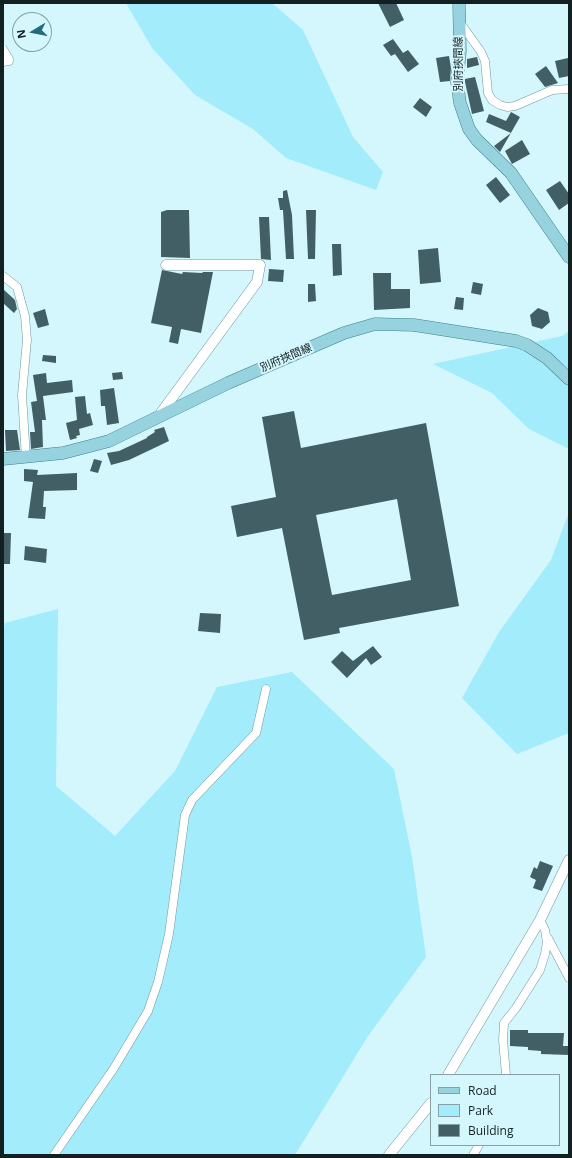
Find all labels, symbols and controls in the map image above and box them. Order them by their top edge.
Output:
north arrow [12,12,52,52]
text: N [13,28,29,40]
street label: 別府挾間線 [452,37,466,91]
street label: 別府挾間線 [258,341,314,375]
legend [430,1074,560,1146]
text: Road [468,1082,497,1099]
text: Park [468,1102,493,1119]
text: Building [468,1122,513,1139]

